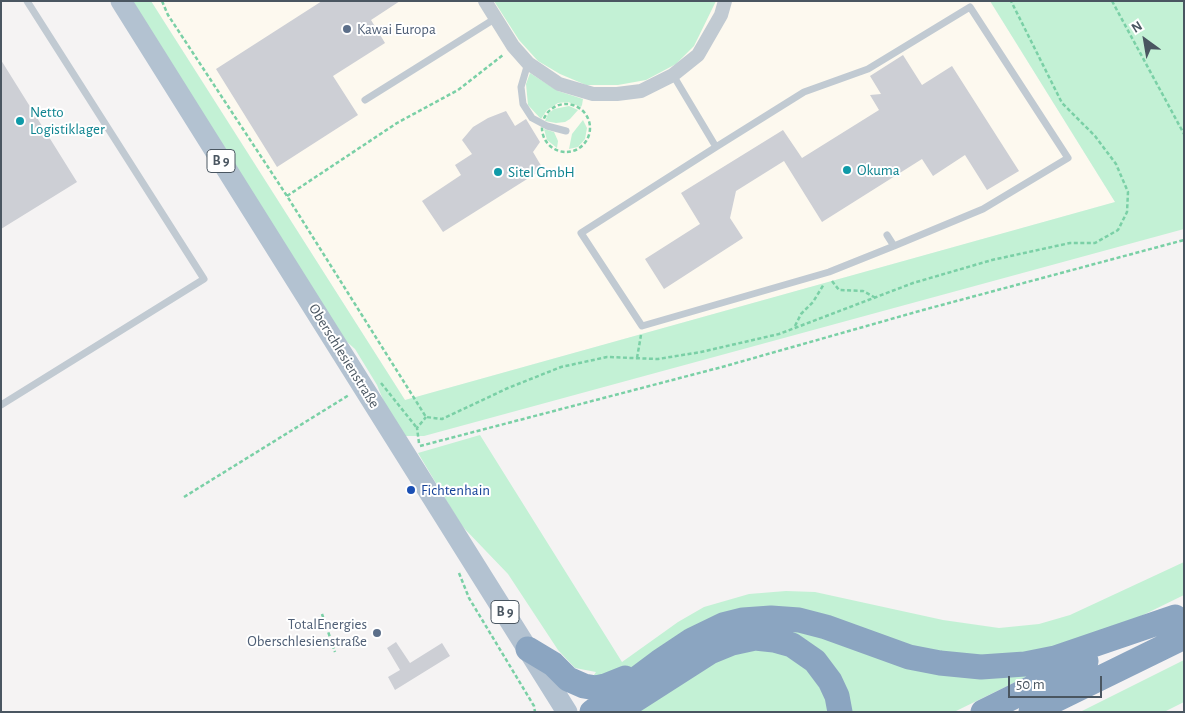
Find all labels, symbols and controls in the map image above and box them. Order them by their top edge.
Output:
north arrow [1120,15,1170,65]
text: N [1129,19,1145,36]
place label: Kawai Europa [357,20,436,38]
marker: Kawai Europa [341,23,353,35]
place label: Netto Logistiklager [30,103,105,138]
marker: Netto Logistiklager [14,115,26,127]
road number: B 9 [207,150,235,172]
place label: Okuma [857,161,900,179]
place label: Sitel GmbH [508,163,575,181]
marker: Okuma [841,164,853,176]
marker: Sitel GmbH [492,166,504,178]
street label: Oberschlesienstraße [305,300,383,412]
place label: Fichtenhain [421,481,490,499]
marker: Fichtenhain [405,484,417,496]
road number: B 9 [491,600,519,624]
place label: TotalEnergies Oberschlesienstraße [247,615,367,650]
marker: TotalEnergies Oberschlesienstraße [371,627,383,639]
scale bar [1010,666,1104,698]
text: 50 m [1016,677,1045,692]

